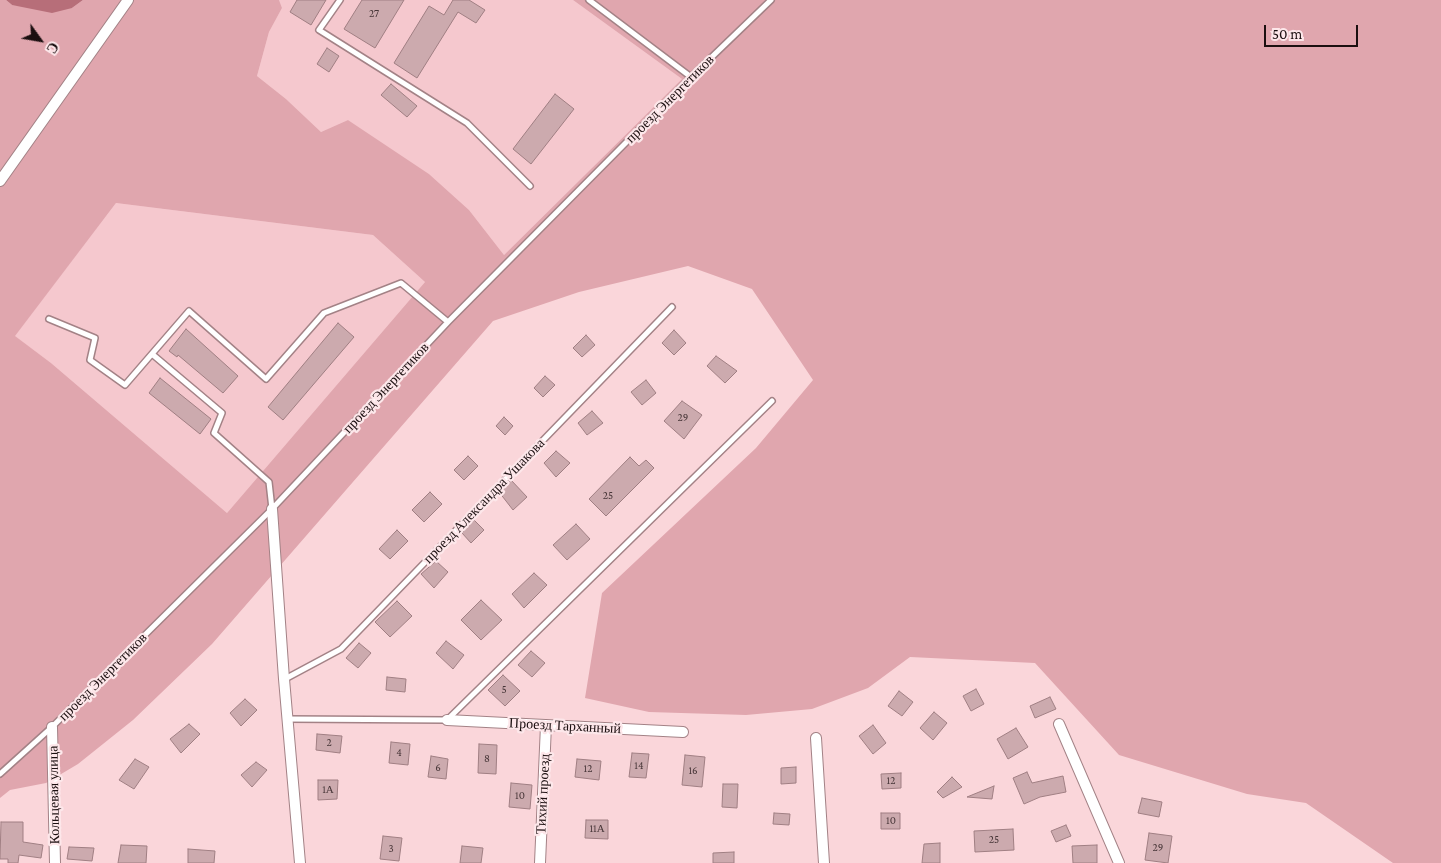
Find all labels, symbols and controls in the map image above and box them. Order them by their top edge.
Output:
house number: 27 [369,7,379,21]
north arrow [15,15,65,65]
scale bar [1266,15,1360,47]
text: 50 m [1272,26,1302,42]
text: С [43,39,62,56]
street label: проезд Энергетиков [622,51,718,147]
street label: проезд Энергетиков [340,339,432,437]
house number: 29 [678,411,688,425]
street label: проезд Александра Ушакова [420,435,548,567]
house number: 25 [603,489,613,503]
street label: проезд Энергетиков [55,629,151,725]
house number: 5 [501,683,507,697]
street label: Проезд Тарханный [509,715,621,737]
house number: 2 [326,736,332,750]
street label: Кольцевая улица [45,745,63,845]
house number: 4 [396,746,402,760]
house number: 8 [484,752,490,766]
street label: Тихий проезд [532,753,554,835]
house number: 14 [634,759,644,773]
house number: 6 [435,761,441,775]
house number: 12 [584,762,592,776]
house number: 16 [688,764,698,778]
house number: 12 [887,774,895,788]
house number: 1А [322,783,334,797]
house number: 10 [515,789,525,803]
house number: 10 [886,814,896,828]
house number: 11А [589,822,605,836]
house number: 25 [989,833,999,847]
house number: 29 [1153,841,1163,855]
house number: 3 [388,842,394,856]

